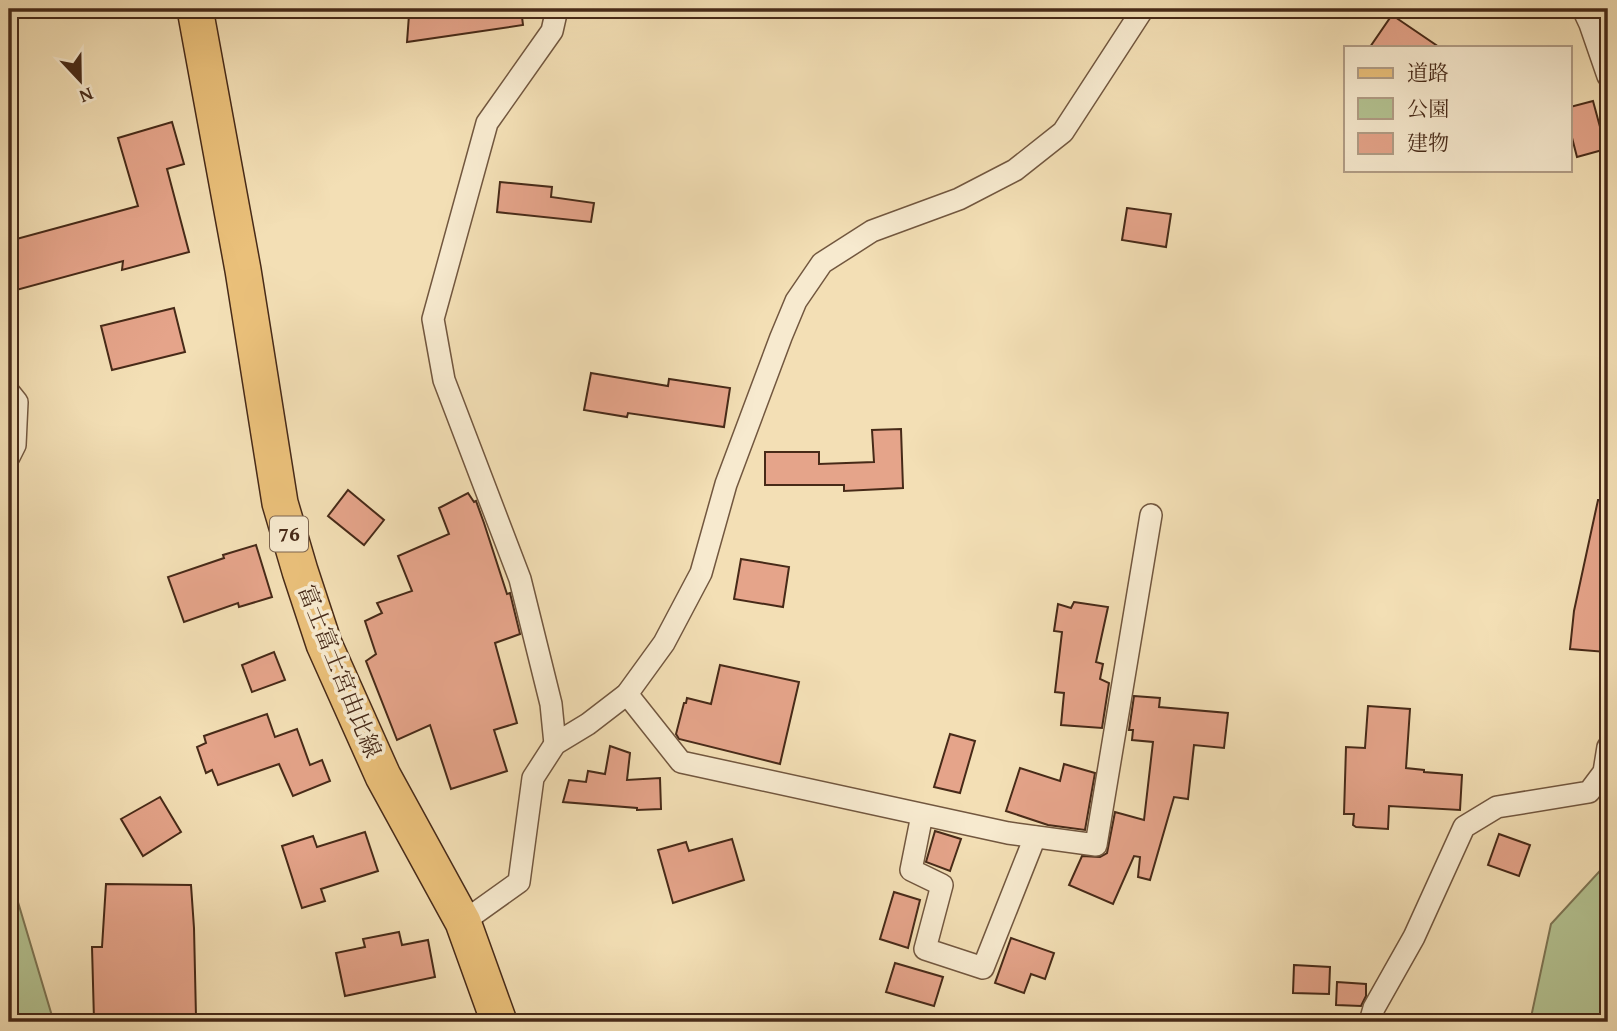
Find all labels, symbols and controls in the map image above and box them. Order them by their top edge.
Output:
north arrow [46,46,116,116]
legend [1344,46,1572,172]
text: 道路 [1407,57,1449,88]
text: N [75,80,98,111]
text: 公園 [1407,93,1449,124]
text: 建物 [1407,127,1449,158]
road number: 76 [270,516,308,552]
street label: 富士富士宮由比線 [291,579,390,762]

